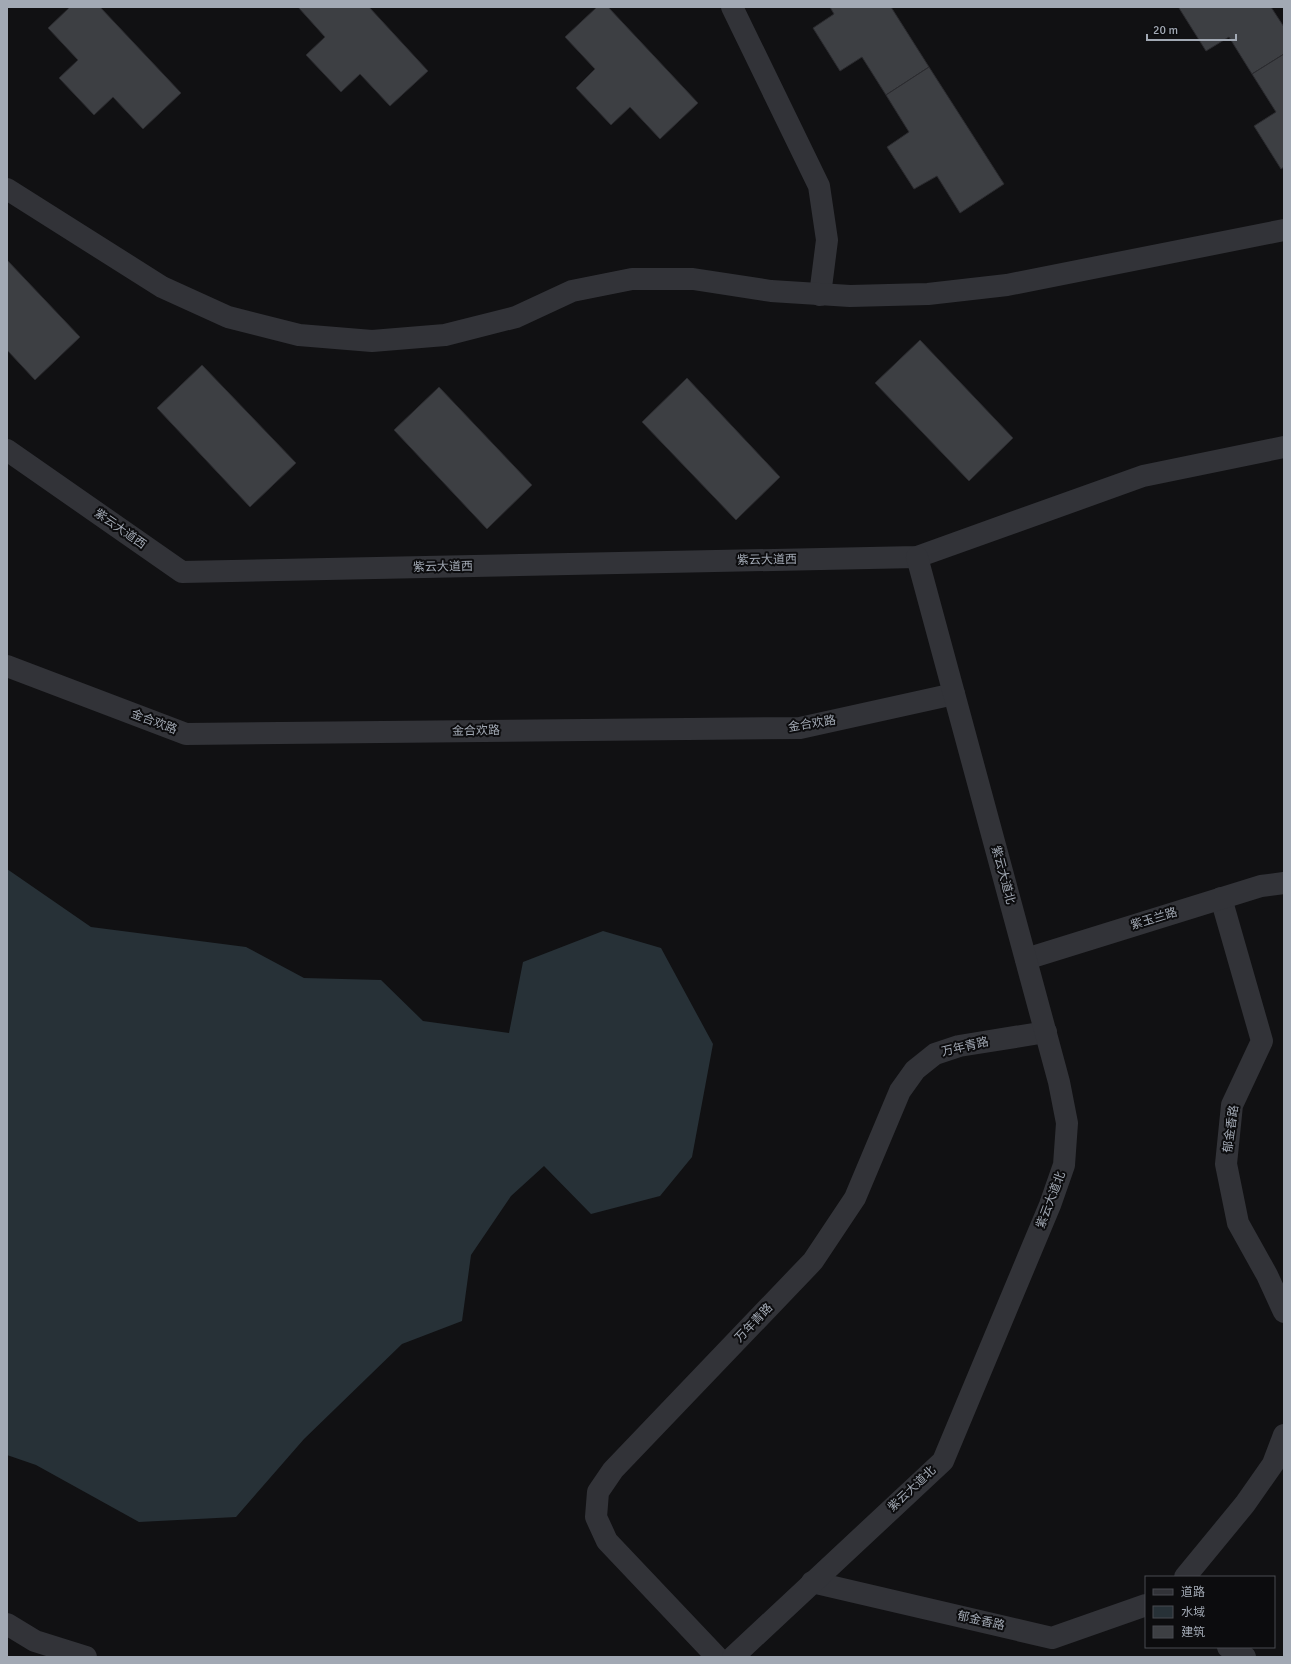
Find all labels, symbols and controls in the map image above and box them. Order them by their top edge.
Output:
scale bar [1147,16,1236,42]
text: 20 m [1153,23,1178,38]
street label: 紫云大道西 [91,506,149,552]
street label: 紫云大道西 [737,552,797,568]
street label: 紫云大道西 [413,559,473,575]
street label: 金合欢路 [129,706,179,738]
street label: 金合欢路 [787,713,837,735]
street label: 金合欢路 [452,723,500,739]
street label: 紫云大道北 [988,844,1018,906]
street label: 紫玉兰路 [1129,905,1179,933]
street label: 万年青路 [940,1034,990,1060]
street label: 郁金香路 [1220,1104,1242,1154]
street label: 紫云大道北 [1033,1169,1069,1231]
street label: 万年青路 [732,1301,776,1345]
street label: 紫云大道北 [885,1463,939,1515]
legend [1145,1576,1275,1648]
text: 道路 [1181,1585,1205,1600]
text: 水域 [1181,1605,1205,1620]
street label: 郁金香路 [956,1608,1006,1634]
text: 建筑 [1181,1625,1205,1640]

